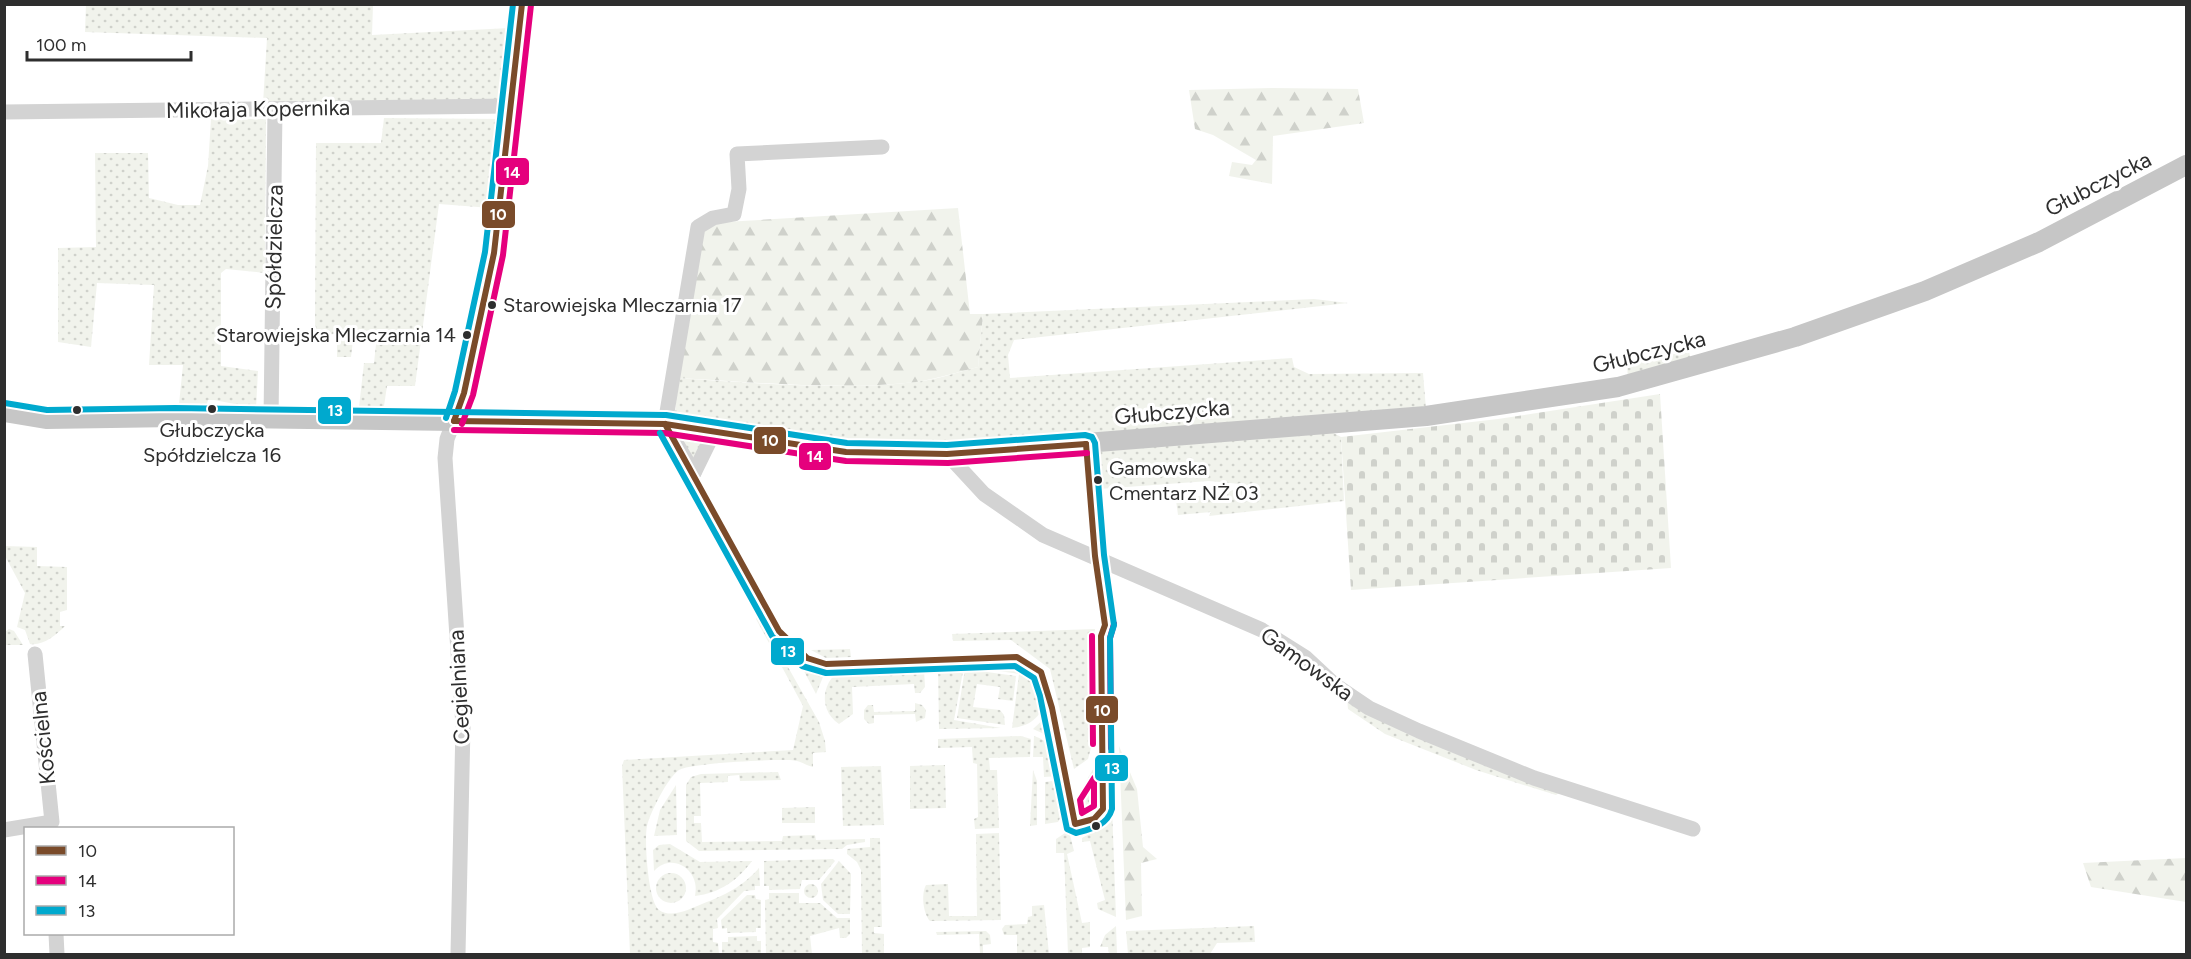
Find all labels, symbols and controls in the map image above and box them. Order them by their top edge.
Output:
scale bar [27,24,190,62]
text: 100 m [36,34,86,56]
street label: Mikołaja Kopernika [166,94,350,124]
street label: Głubczycka [2040,146,2156,222]
line badge: 14 [495,157,530,186]
text: 14 [504,163,520,182]
street label: Spółdzielcza [259,184,289,310]
line badge: 10 [481,200,516,229]
text: 10 [489,205,507,224]
place label: Starowiejska Mleczarnia 17 [503,293,742,317]
marker: Starowiejska Mleczarnia 17 [486,299,498,311]
place label: Starowiejska Mleczarnia 14 [216,323,456,347]
street label: Głubczycka [1590,325,1708,379]
marker: Starowiejska Mleczarnia 14 [461,329,473,341]
street label: Głubczycka [1113,394,1231,430]
line badge: 13 [317,396,352,425]
text: 13 [327,401,343,420]
marker: Głubczycka Spółdzielcza 16 [206,403,218,415]
unlabelled marker [71,404,83,416]
place label: Głubczycka Spółdzielcza 16 [143,418,281,467]
line badge: 10 [753,426,787,455]
text: 10 [761,431,779,450]
line badge: 14 [798,442,832,471]
text: 14 [807,447,823,466]
place label: Gamowska Cmentarz NŻ 03 [1109,456,1259,505]
marker: Gamowska Cmentarz NŻ 03 [1092,474,1104,486]
street label: Gamowska [1255,621,1359,707]
street label: Cegielniana [443,629,475,745]
line badge: 13 [770,637,805,666]
text: 13 [780,642,796,661]
street label: Kościelna [25,690,61,786]
line badge: 10 [1085,695,1119,724]
text: 10 [1093,701,1111,720]
line badge: 13 [1094,754,1129,782]
text: 13 [1104,759,1120,778]
unlabelled marker [1090,820,1102,832]
legend [24,827,234,935]
text: 10 [78,840,97,862]
text: 14 [78,870,97,892]
text: 13 [78,900,95,922]

